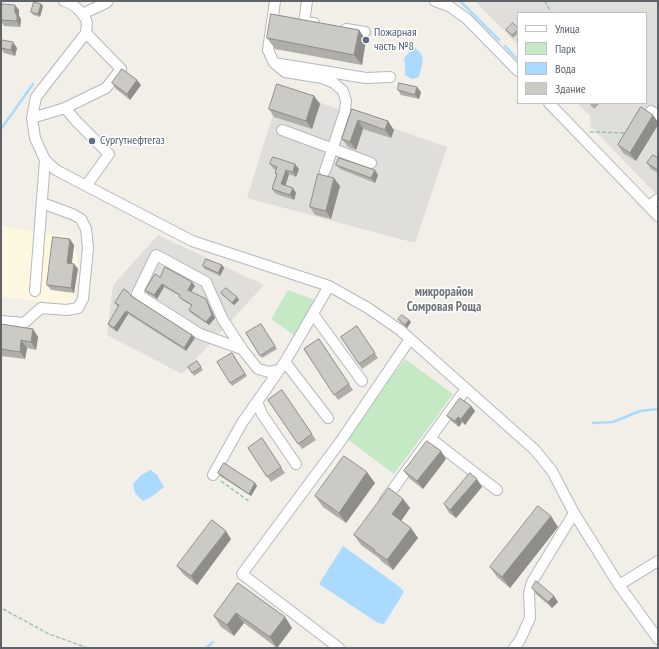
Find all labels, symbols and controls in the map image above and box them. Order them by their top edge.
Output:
legend [517,12,647,104]
text: Улица [555,21,580,36]
place label: Пожарная часть №8 [374,26,417,54]
marker: Пожарная часть №8 [361,35,371,45]
text: Парк [555,41,576,56]
text: Вода [555,61,576,76]
text: Здание [555,81,586,96]
place label: Сургутнефтегаз [100,134,165,148]
marker: Сургутнефтегаз [87,136,97,146]
district label: микрорайон Сомровая Роща [407,284,481,315]

